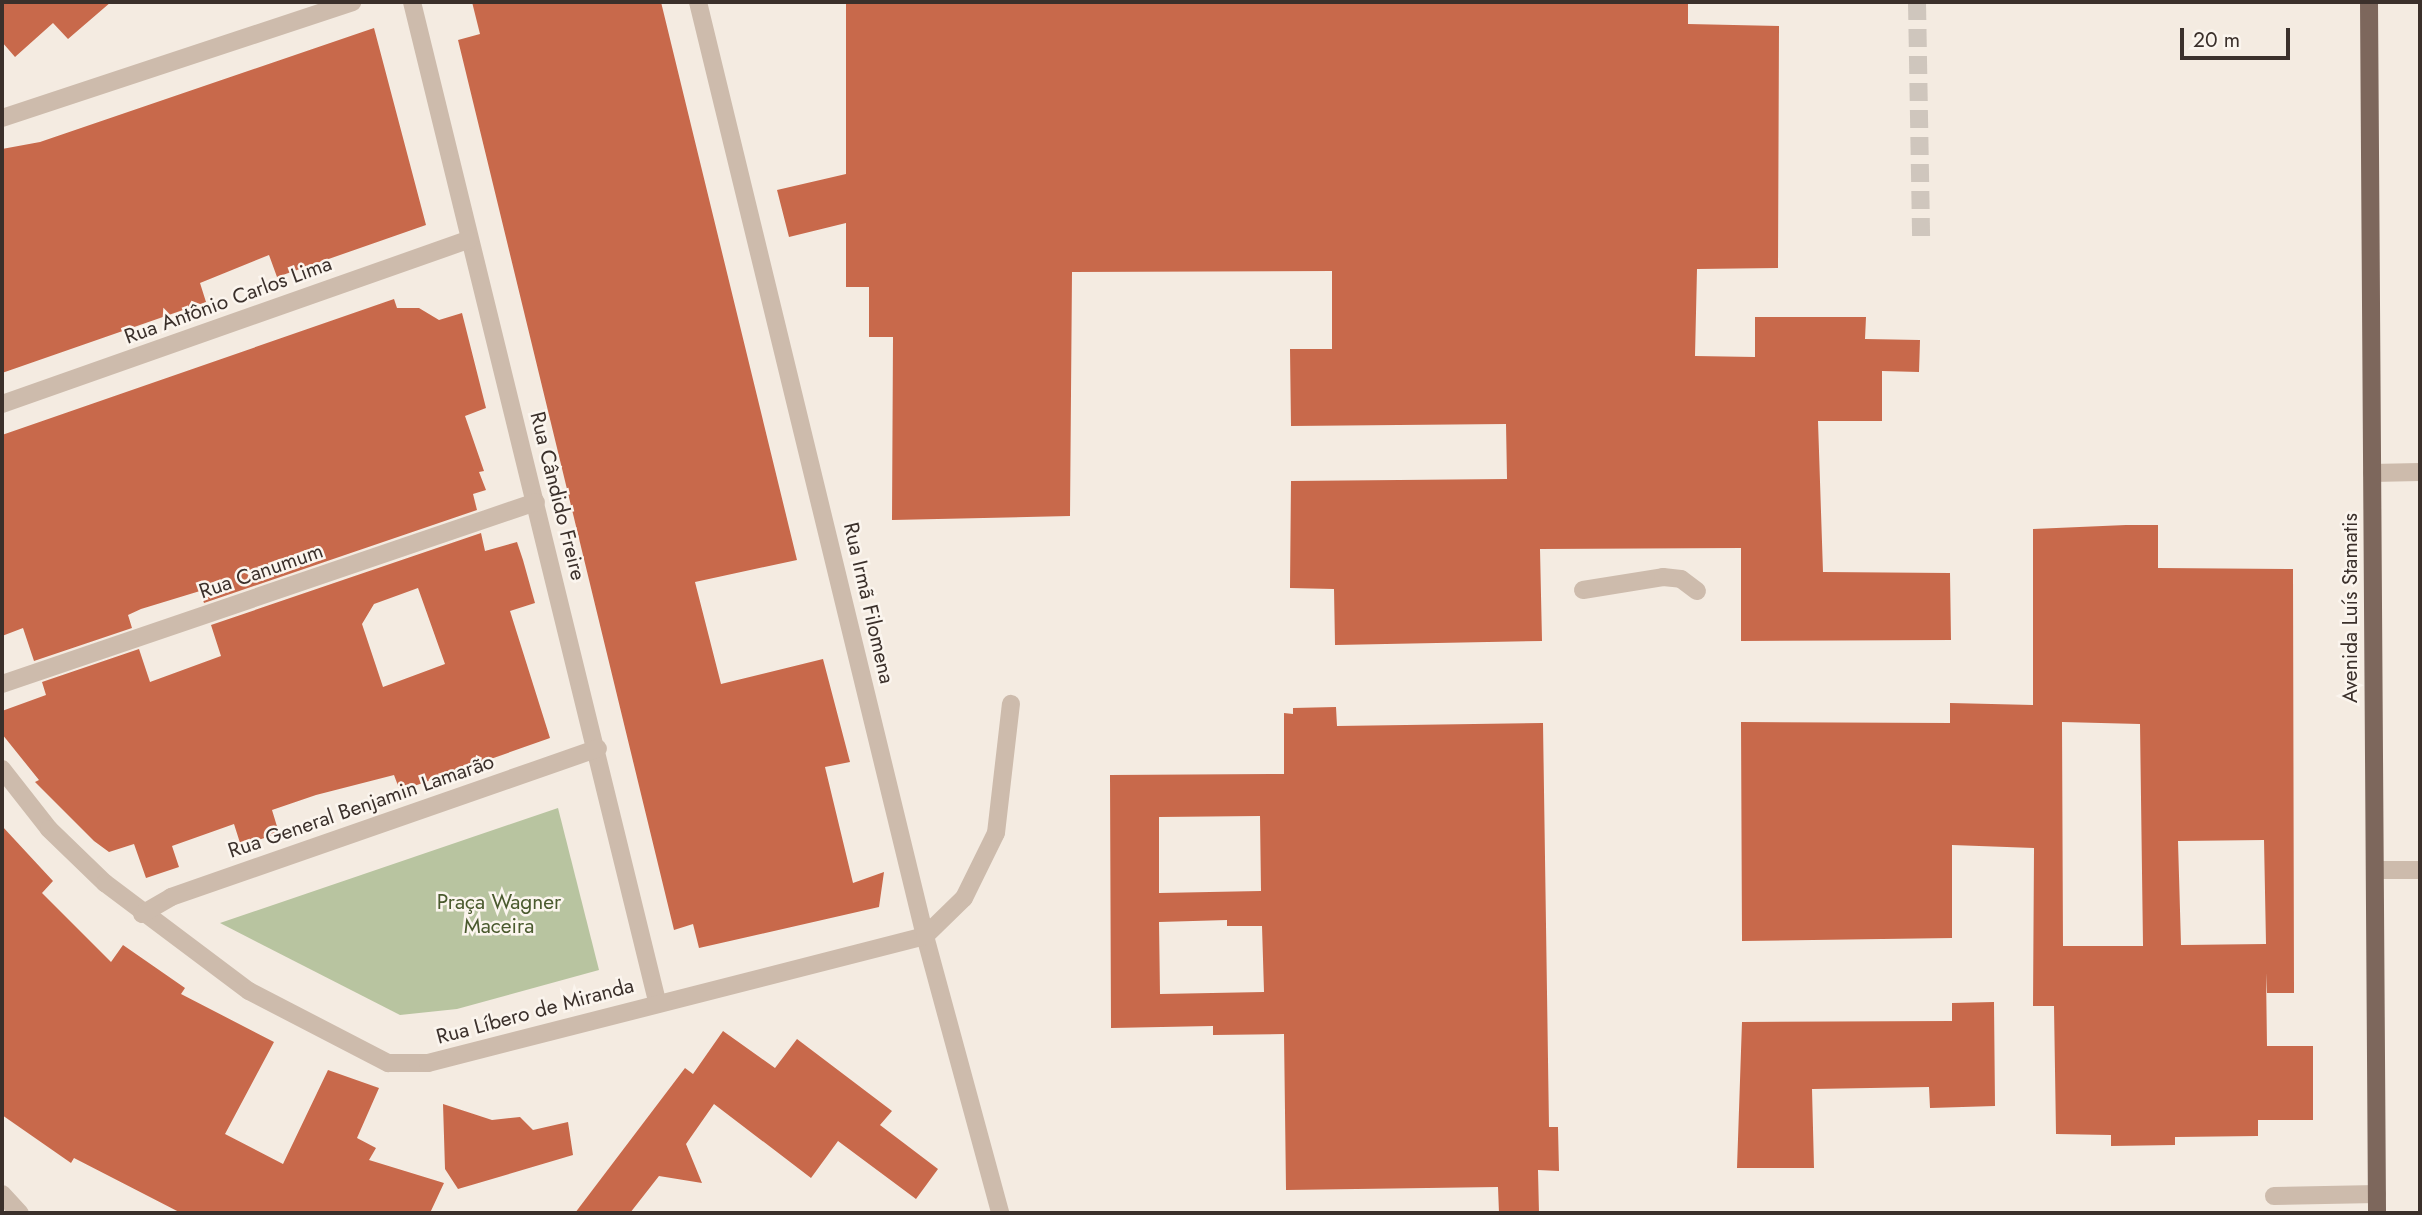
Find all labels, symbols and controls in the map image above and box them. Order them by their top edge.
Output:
scale bar [2184,14,2294,58]
text: 20 m [2193,25,2240,55]
street label: Rua Antônio Carlos Lima [121,251,335,349]
street label: Rua Cândido Freire [525,409,591,583]
street label: Avenida Luís Stamatis [2337,513,2363,703]
street label: Rua Irmã Filomena [838,520,900,686]
street label: Rua Canumum [196,538,326,604]
street label: Rua General Benjamin Lamarão [225,749,497,863]
park label: Praça Wagner Maceira [437,889,561,939]
street label: Rua Líbero de Miranda [433,972,637,1050]

